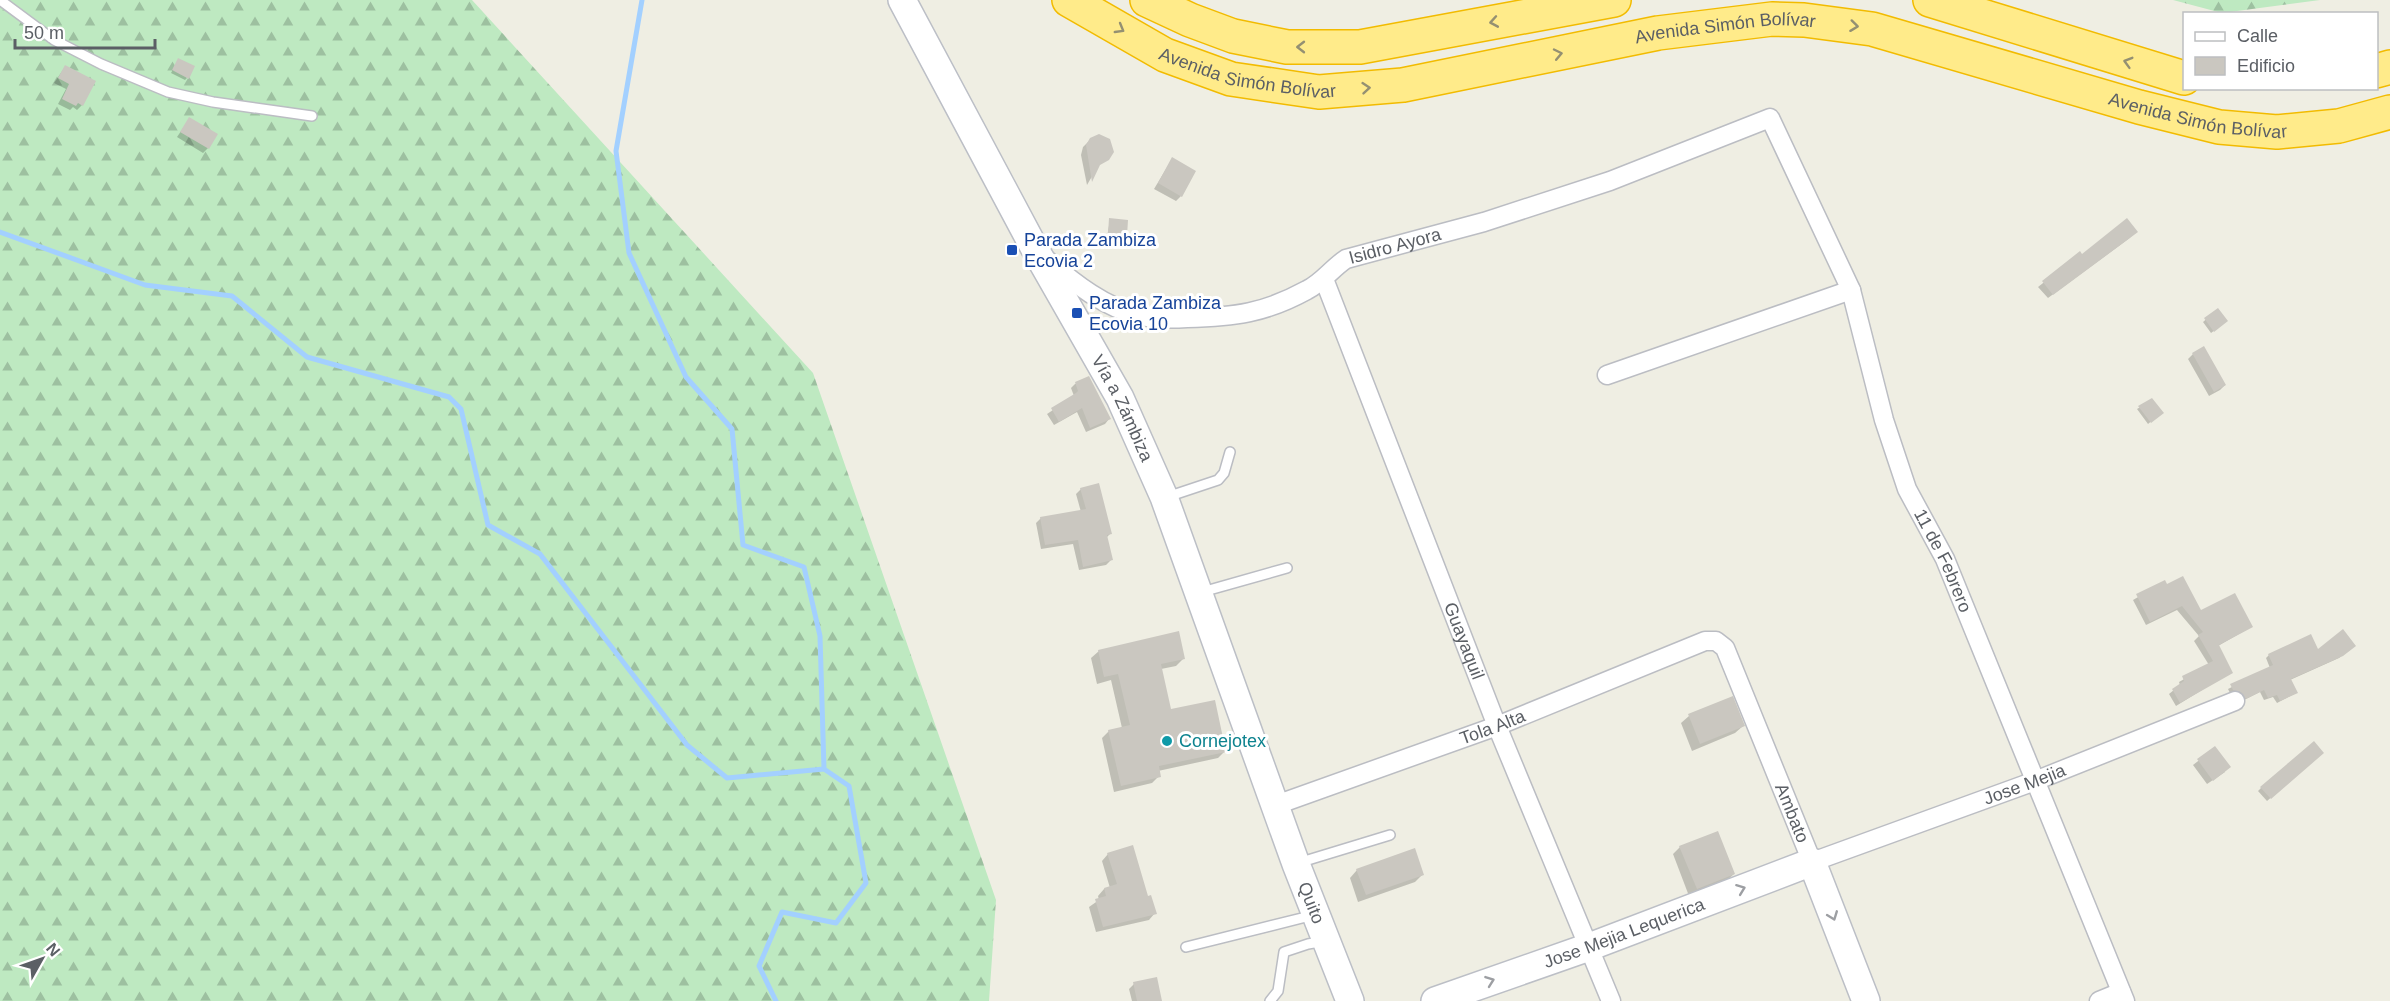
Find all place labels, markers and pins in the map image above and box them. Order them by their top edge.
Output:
place label: Parada Zambiza Ecovia 2 [1024,230,1157,271]
marker: Parada Zambiza Ecovia 2 [1005,243,1019,257]
place label: Parada Zambiza Ecovia 10 [1089,293,1222,334]
marker: Parada Zambiza Ecovia 10 [1070,306,1084,320]
place label: Cornejotex [1179,731,1266,751]
marker: Cornejotex [1160,734,1174,748]

